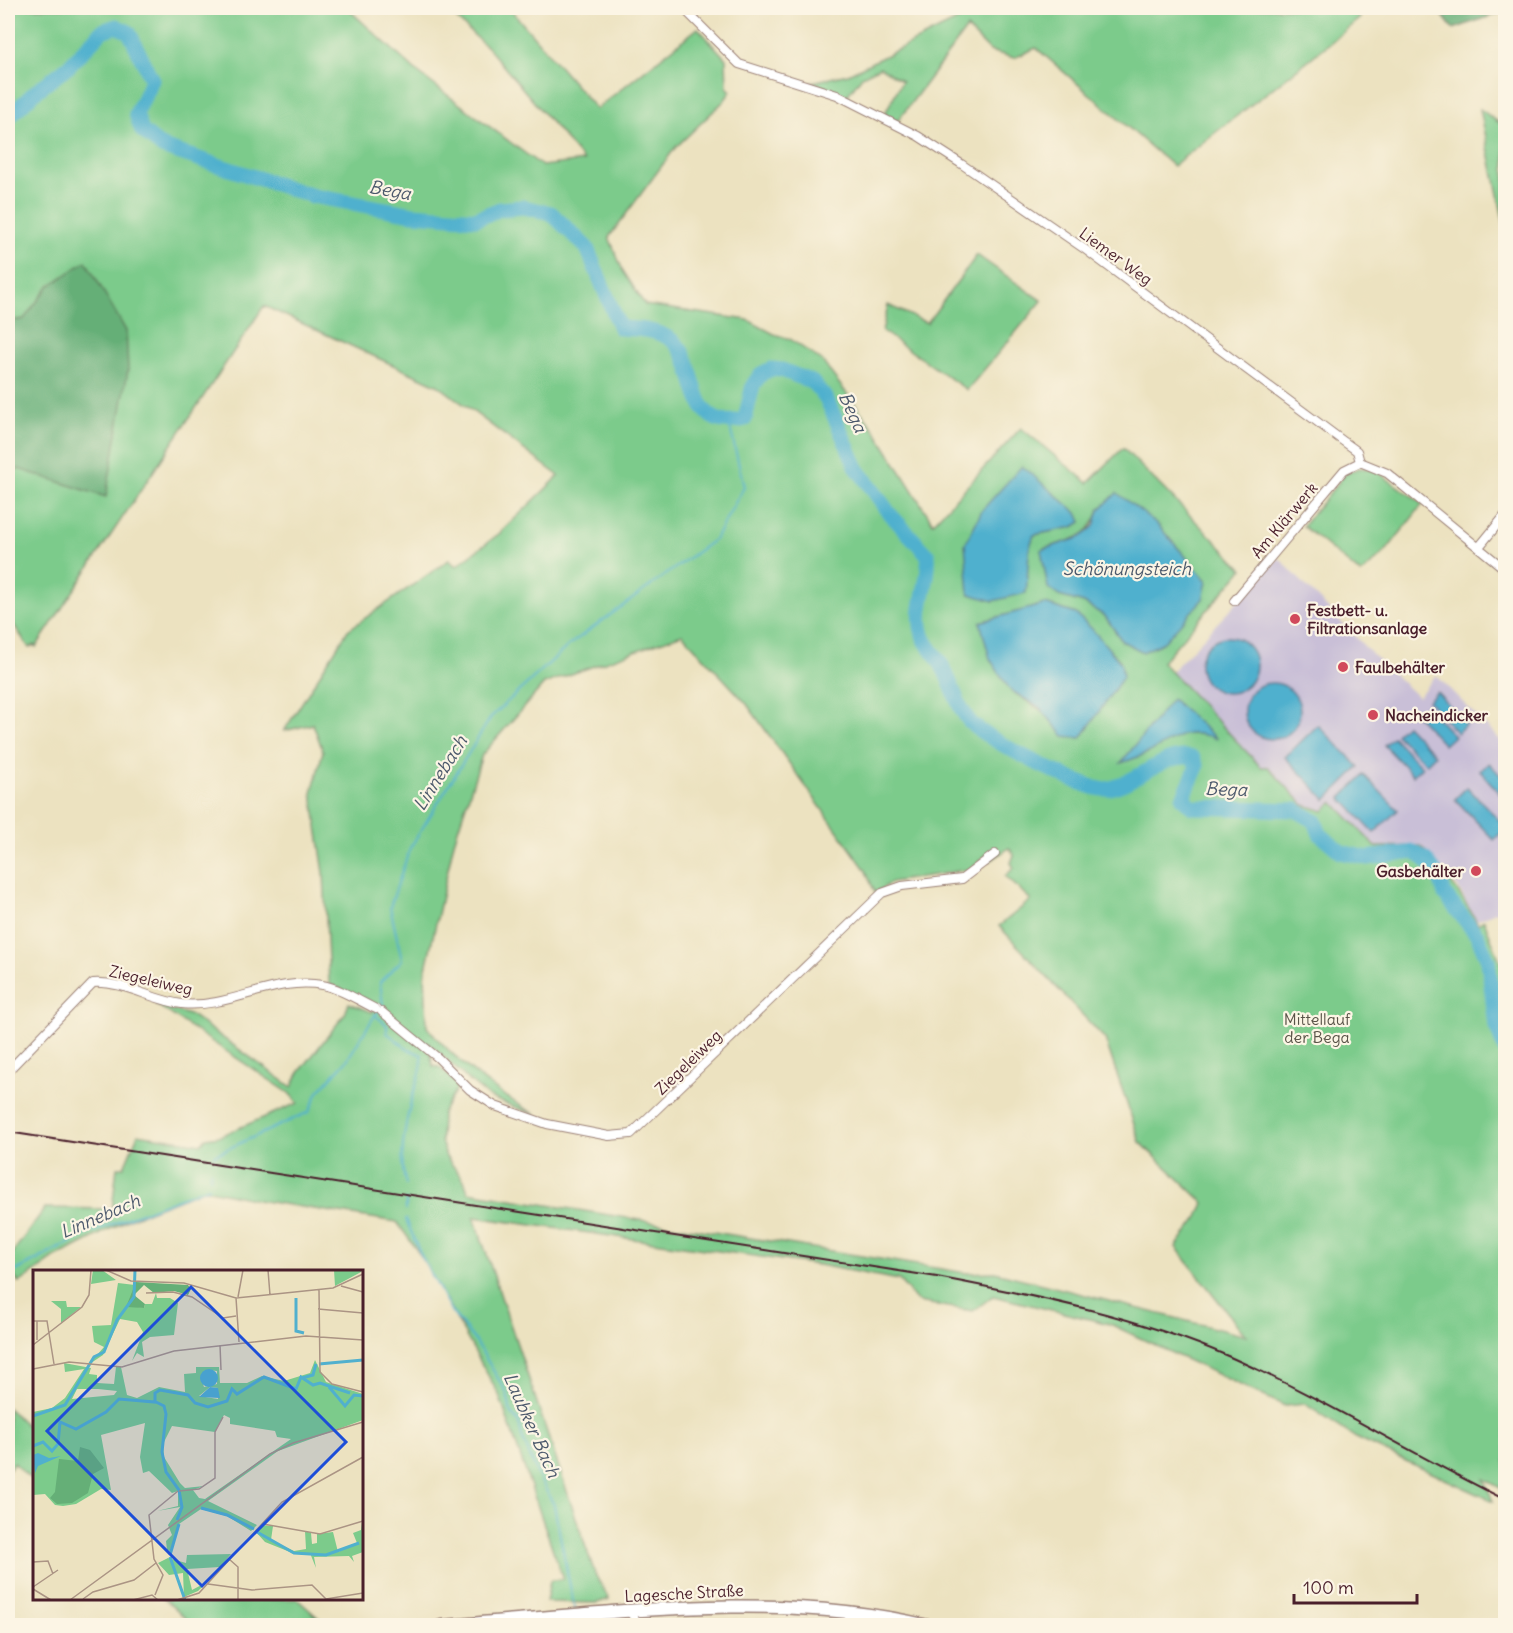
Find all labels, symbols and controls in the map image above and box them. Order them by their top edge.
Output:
water label: Bega [367,175,414,205]
street label: Liemer Weg [1076,223,1156,289]
water label: Bega [834,388,873,437]
street label: Am Klärwerk [1246,478,1322,562]
water label: Schönungsteich [1063,557,1192,580]
place label: Festbett- u. Filtrationsanlage [1307,600,1428,639]
marker: Festbett- u. Filtrationsanlage [1288,612,1302,626]
place label: Faulbehälter [1355,657,1446,677]
marker: Faulbehälter [1336,660,1350,674]
place label: Nacheindicker [1385,705,1489,725]
marker: Nacheindicker [1366,708,1380,722]
water label: Linnebach [408,731,472,815]
water label: Bega [1205,777,1249,801]
place label: Gasbehälter [1376,861,1464,881]
marker: Gasbehälter [1469,864,1483,878]
street label: Ziegeleiweg [107,961,195,999]
park label: Mittellauf der Bega [1284,1009,1351,1047]
street label: Ziegeleiweg [651,1025,725,1099]
water label: Linnebach [57,1189,144,1243]
inset map [33,1270,363,1600]
water label: Laubker Bach [499,1369,566,1481]
scale bar [1294,1567,1417,1605]
text: 100 m [1303,1576,1354,1599]
street label: Lagesche Straße [624,1580,744,1606]

